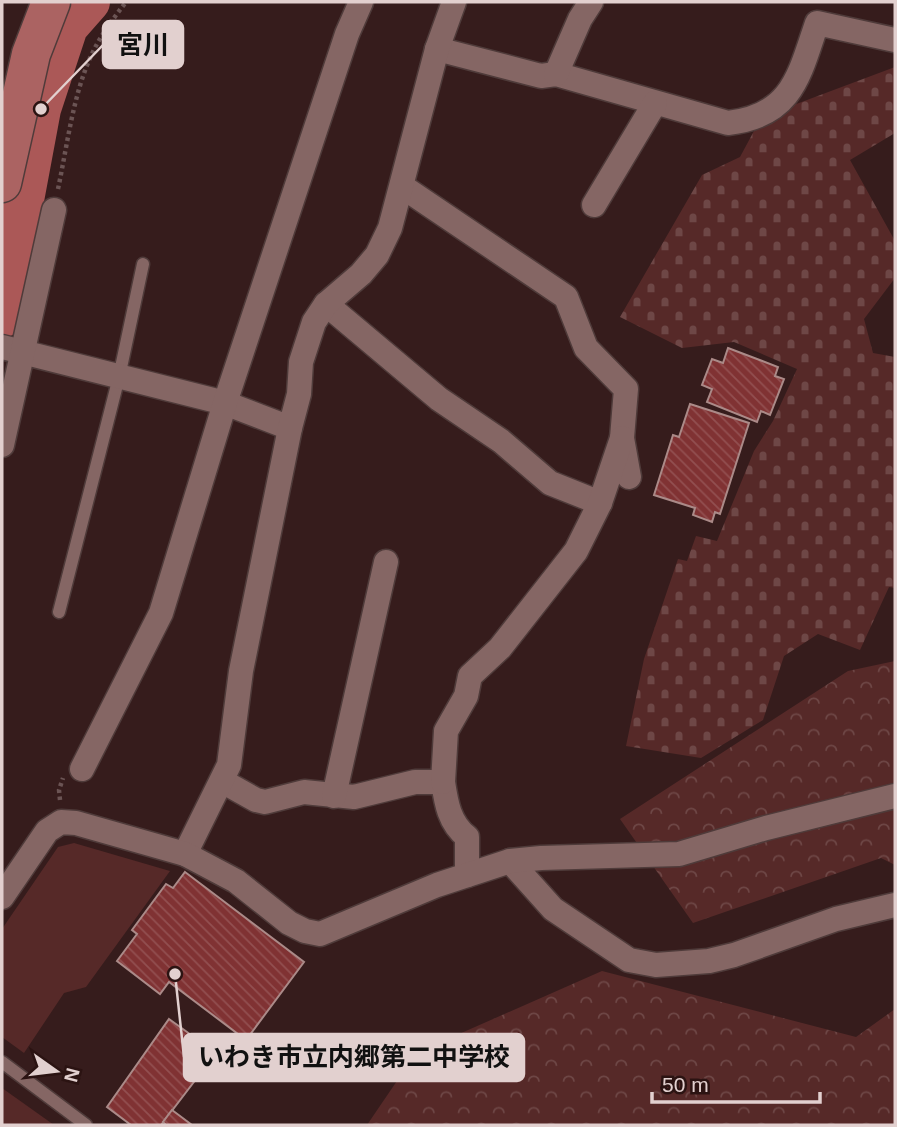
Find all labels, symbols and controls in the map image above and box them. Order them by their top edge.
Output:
callout: 宮川 [103,21,183,68]
text: 宮川 [117,30,169,60]
callout: いわき市立内郷第二中学校 [184,1034,524,1081]
north arrow [21,1036,91,1106]
text: いわき市立内郷第二中学校 [198,1042,510,1072]
scale bar [652,1060,820,1104]
text: N [60,1066,84,1084]
text: 50 m [662,1073,709,1096]

